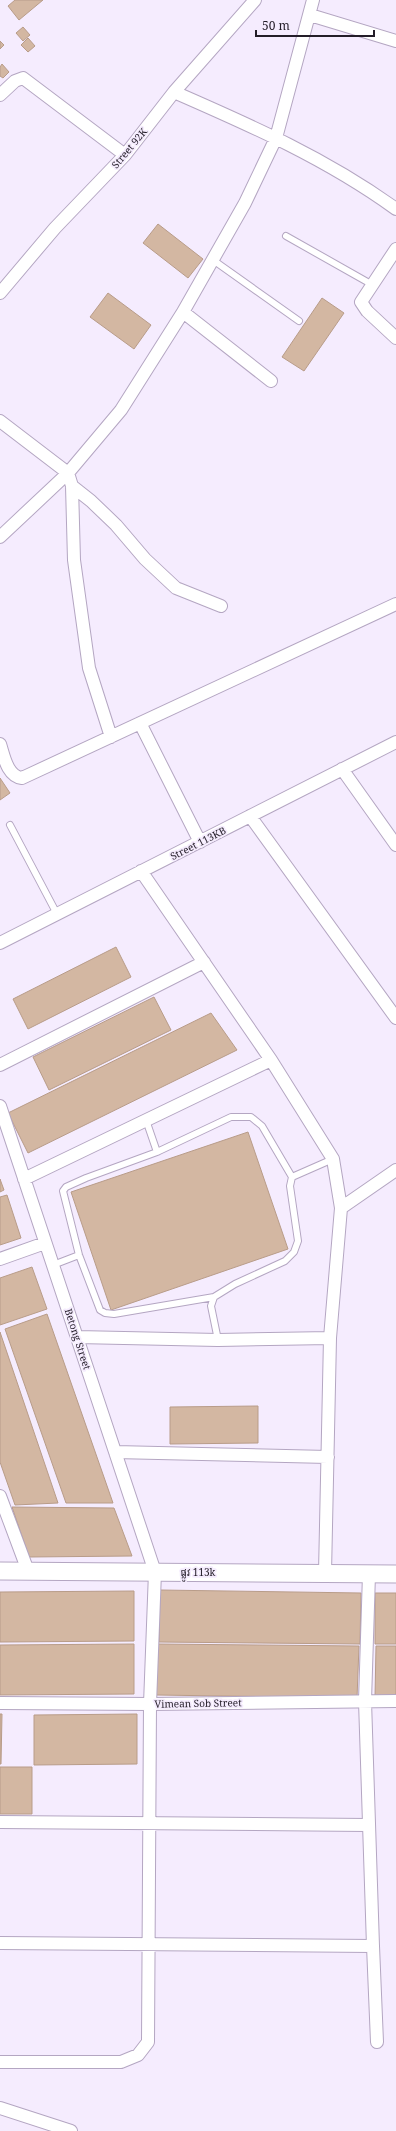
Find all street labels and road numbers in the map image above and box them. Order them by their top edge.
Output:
street label: Street 92K [108,124,151,171]
street label: Street 113KB [168,823,228,863]
street label: Betong Street [62,1307,95,1372]
street label: ផ្លូវ 113k [181,1565,216,1582]
street label: Vimean Sob Street [154,1695,242,1711]

